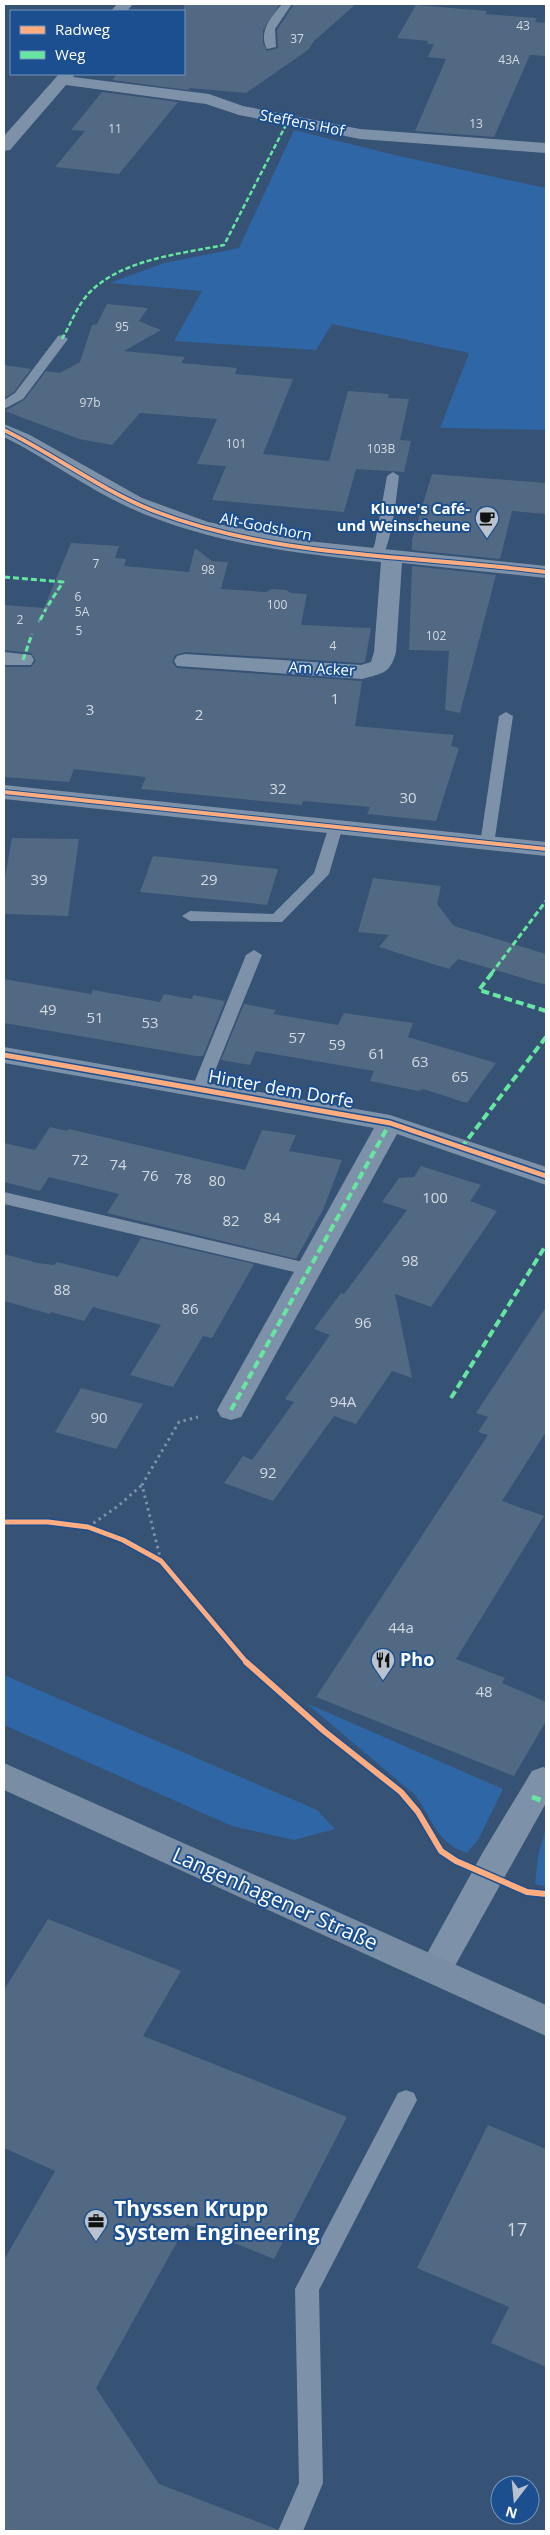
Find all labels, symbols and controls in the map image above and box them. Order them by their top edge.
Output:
legend [10,10,185,75]
house number: 43 [516,17,530,34]
text: Radweg [55,19,110,39]
house number: 37 [290,30,304,47]
text: Weg [55,44,85,64]
house number: 43A [498,51,520,68]
street label: Steffens Hof [258,104,347,140]
house number: 13 [469,115,483,132]
house number: 11 [108,120,122,137]
house number: 95 [115,318,129,335]
house number: 97b [79,394,101,411]
house number: 101 [226,435,246,452]
house number: 103B [367,440,395,457]
place label: Kluwe's Café- und Weinscheune [337,498,470,535]
cafe icon: Kluwe's Café- und Weinscheune [474,505,500,539]
street label: Alt-Godshorn [219,507,314,545]
house number: 7 [93,555,100,572]
house number: 98 [201,561,215,578]
house number: 6 [75,588,82,605]
house number: 100 [267,596,287,613]
house number: 5A [75,603,90,620]
house number: 2 [17,611,24,628]
house number: 5 [76,622,83,639]
house number: 102 [426,627,446,644]
house number: 4 [330,637,337,654]
street label: Am Acker [288,656,356,680]
house number: 1 [331,688,339,708]
house number: 3 [86,699,94,719]
house number: 2 [195,704,203,724]
house number: 32 [269,778,287,798]
house number: 30 [399,787,417,807]
house number: 39 [30,869,48,889]
house number: 29 [200,869,218,889]
house number: 49 [39,999,57,1019]
house number: 51 [86,1007,104,1027]
house number: 53 [141,1012,159,1032]
house number: 57 [288,1027,306,1047]
house number: 59 [328,1034,346,1054]
house number: 61 [368,1043,386,1063]
house number: 63 [411,1051,429,1071]
street label: Hinter dem Dorfe [207,1063,356,1113]
house number: 65 [451,1066,469,1086]
house number: 72 [71,1149,89,1169]
house number: 74 [109,1154,127,1174]
house number: 76 [141,1165,159,1185]
house number: 78 [174,1168,192,1188]
house number: 80 [208,1170,226,1190]
house number: 100 [422,1187,448,1207]
house number: 84 [263,1207,281,1227]
house number: 82 [222,1210,240,1230]
house number: 98 [401,1250,419,1270]
house number: 88 [53,1279,71,1299]
house number: 86 [181,1298,199,1318]
house number: 96 [354,1312,372,1332]
house number: 94A [330,1391,357,1411]
house number: 90 [90,1407,108,1427]
house number: 92 [259,1462,277,1482]
house number: 44a [388,1617,414,1637]
restaurant icon: Pho [370,1647,396,1681]
place label: Pho [400,1647,434,1671]
house number: 48 [475,1681,493,1701]
street label: Langenhagener Straße [168,1840,383,1956]
place label: Thyssen Krupp System Engineering [114,2194,320,2246]
office icon: Thyssen Krupp System Engineering [83,2208,109,2242]
house number: 17 [507,2217,527,2241]
north arrow [490,2475,540,2525]
text: N [503,2502,519,2524]

